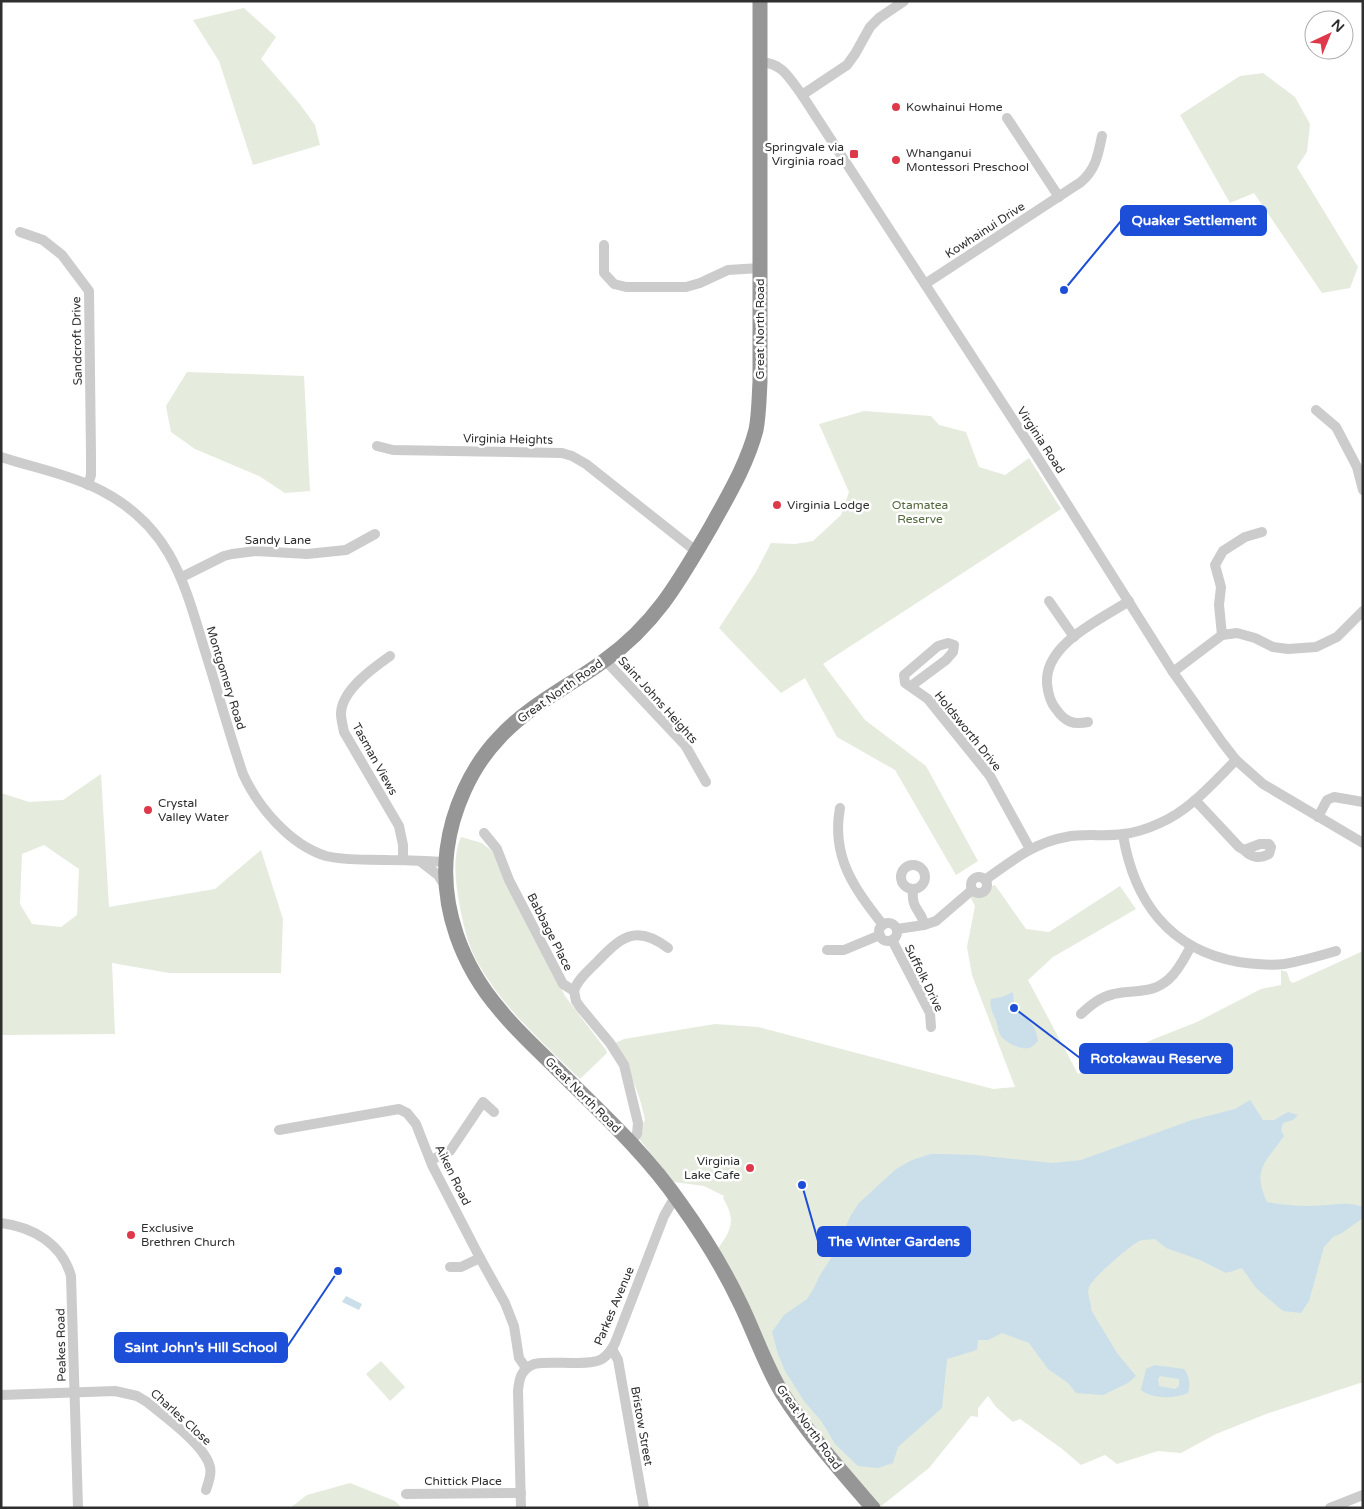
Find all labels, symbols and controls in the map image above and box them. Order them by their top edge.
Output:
north arrow [1304,10,1354,60]
text: N [1328,16,1348,36]
place label: Kowhainui Home [906,100,1003,114]
marker: Kowhainui Home [890,101,902,113]
place label: Springvale via Virginia road [765,140,844,168]
place label: Whanganui Montessori Preschool [906,146,1029,174]
marker: Springvale via Virginia road [848,148,860,160]
marker: Whanganui Montessori Preschool [890,154,902,166]
street label: Kowhainui Drive [943,199,1028,261]
callout: Quaker Settlement [1121,206,1266,235]
text: Quaker Settlement [1131,212,1257,229]
street label: Great North Road [753,278,767,380]
street label: Sandcroft Drive [69,296,85,386]
street label: Virginia Road [1014,404,1068,476]
street label: Virginia Heights [463,431,553,447]
place label: Virginia Lodge [787,498,870,512]
park label: Otamatea Reserve [892,498,948,526]
marker: Virginia Lodge [771,499,783,511]
street label: Sandy Lane [245,533,311,547]
street label: Montgomery Road [204,625,248,731]
street label: Saint Johns Heights [615,654,701,747]
street label: Great North Road [515,656,605,726]
street label: Holdsworth Drive [932,688,1005,774]
street label: Tasman Views [349,721,401,798]
place label: Crystal Valley Water [158,796,229,824]
marker: Crystal Valley Water [142,804,154,816]
street label: Babbage Place [524,891,576,973]
street label: Suffolk Drive [902,942,946,1014]
callout: Rotokawau Reserve [1080,1044,1232,1073]
text: Rotokawau Reserve [1090,1050,1222,1067]
street label: Great North Road [542,1054,624,1136]
street label: Aiken Road [432,1142,474,1208]
place label: Virginia Lake Cafe [684,1154,740,1182]
marker: Virginia Lake Cafe [744,1162,756,1174]
place label: Exclusive Brethren Church [141,1221,235,1249]
callout: The Winter Gardens [818,1227,970,1256]
marker: Exclusive Brethren Church [125,1229,137,1241]
text: The Winter Gardens [827,1233,960,1250]
street label: Parkes Avenue [591,1264,637,1347]
street label: Peakes Road [53,1308,69,1382]
callout: Saint John's Hill School [115,1333,287,1362]
text: Saint John's Hill School [125,1339,277,1356]
street label: Great North Road [774,1382,844,1472]
street label: Bristow Street [628,1385,656,1467]
street label: Charles Close [148,1386,214,1448]
street label: Chittick Place [424,1474,502,1488]

